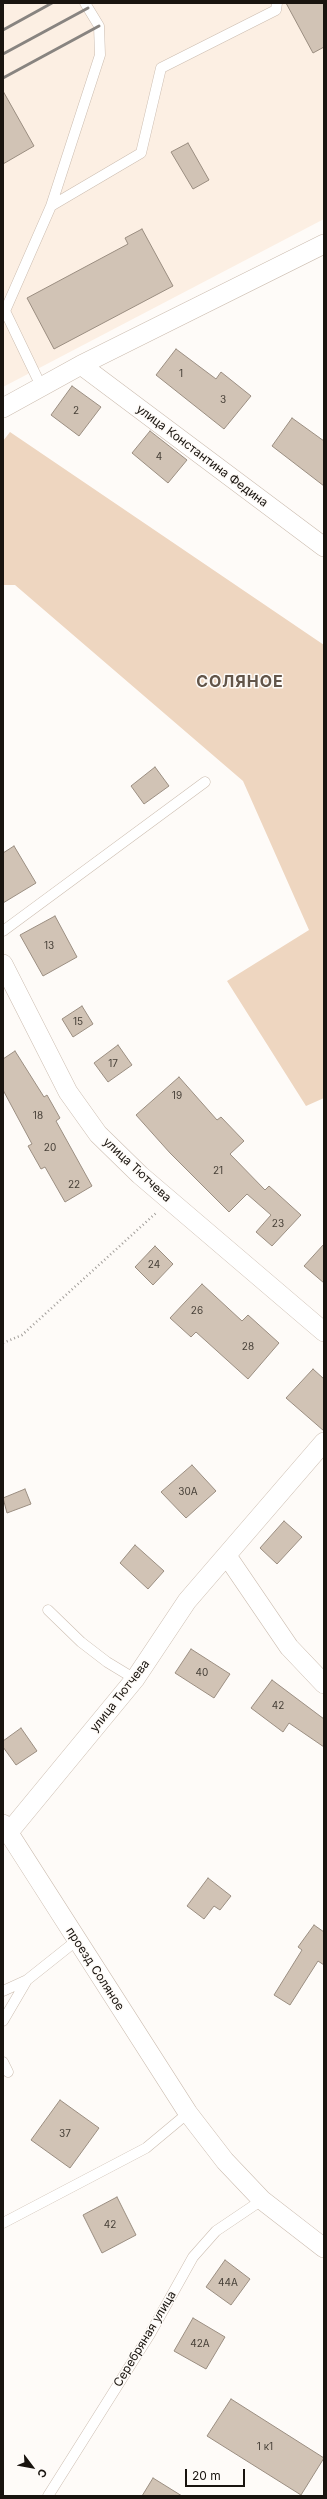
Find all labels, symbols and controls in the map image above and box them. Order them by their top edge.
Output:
house number: 1 [179,368,183,380]
house number: 3 [220,394,226,406]
street label: улица Константина Федина [133,402,271,510]
house number: 2 [73,405,79,417]
house number: 4 [156,451,162,463]
district label: СОЛЯНОЕ [196,672,284,692]
house number: 13 [44,940,54,952]
house number: 15 [73,1016,83,1028]
house number: 17 [108,1058,118,1070]
house number: 19 [172,1090,182,1102]
house number: 18 [33,1110,43,1122]
street label: улица Тютчева [100,1135,174,1205]
house number: 20 [44,1142,56,1154]
house number: 21 [213,1165,223,1177]
house number: 22 [68,1179,80,1191]
house number: 23 [272,1218,284,1230]
house number: 24 [148,1259,160,1271]
house number: 26 [191,1305,203,1317]
house number: 28 [242,1341,254,1353]
house number: 30А [178,1486,198,1498]
street label: улица Тютчева [87,1657,153,1735]
house number: 40 [196,1667,208,1679]
house number: 42 [272,1700,284,1712]
street label: проезд Соляное [63,1925,127,2013]
house number: 37 [59,2128,71,2140]
house number: 42 [104,2219,116,2231]
house number: 44А [218,2277,238,2289]
street label: Серебряная улица [111,2289,179,2389]
house number: 42А [190,2338,210,2350]
house number: 1 к1 [257,2441,273,2453]
north arrow [12,2447,52,2487]
scale bar [187,2461,247,2487]
text: С [34,2466,50,2481]
text: 20 m [192,2468,221,2483]

